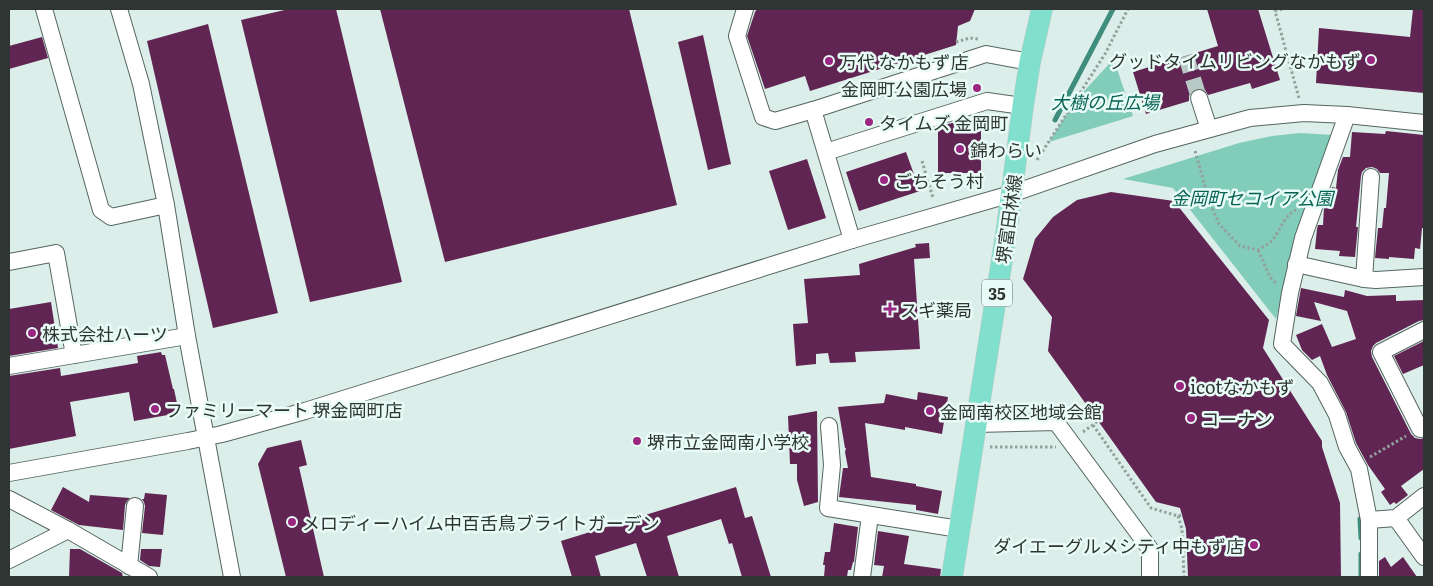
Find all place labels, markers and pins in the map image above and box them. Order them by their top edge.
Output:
place label: グッドタイムリビングなかもず [1109,47,1361,74]
place label: 万代 なかもず店 [839,48,969,75]
marker: グッドタイムリビングなかもず [1365,54,1377,66]
marker: 万代 なかもず店 [823,55,835,67]
place label: 金岡町公園広場 [841,75,967,102]
marker: 金岡町公園広場 [971,82,983,94]
place label: タイムズ 金岡町 [879,109,1008,136]
marker: タイムズ 金岡町 [863,116,875,128]
place label: 錦わらい [970,136,1042,163]
marker: 錦わらい [954,143,966,155]
place label: ごちそう村 [894,167,984,194]
marker: ごちそう村 [878,174,890,186]
place label: スギ薬局 [900,296,972,323]
marker: スギ薬局 [884,303,896,315]
place label: 株式会社ハーツ [42,320,168,347]
marker: 株式会社ハーツ [26,327,38,339]
place label: icotなかもず [1190,373,1294,400]
marker: icotなかもず [1174,380,1186,392]
place label: ファミリーマート 堺金岡町店 [165,396,403,423]
place label: 金岡南校区地域会館 [940,398,1102,425]
marker: ファミリーマート 堺金岡町店 [149,403,161,415]
marker: 金岡南校区地域会館 [924,405,936,417]
place label: コーナン [1201,405,1273,432]
marker: コーナン [1185,412,1197,424]
place label: 堺市立金岡南小学校 [647,428,809,455]
marker: 堺市立金岡南小学校 [631,435,643,447]
place label: メロディーハイム中百舌鳥ブライトガーデン [302,509,660,536]
marker: メロディーハイム中百舌鳥ブライトガーデン [286,516,298,528]
place label: ダイエーグルメシティ中もず店 [993,532,1244,559]
marker: ダイエーグルメシティ中もず店 [1248,539,1260,551]

